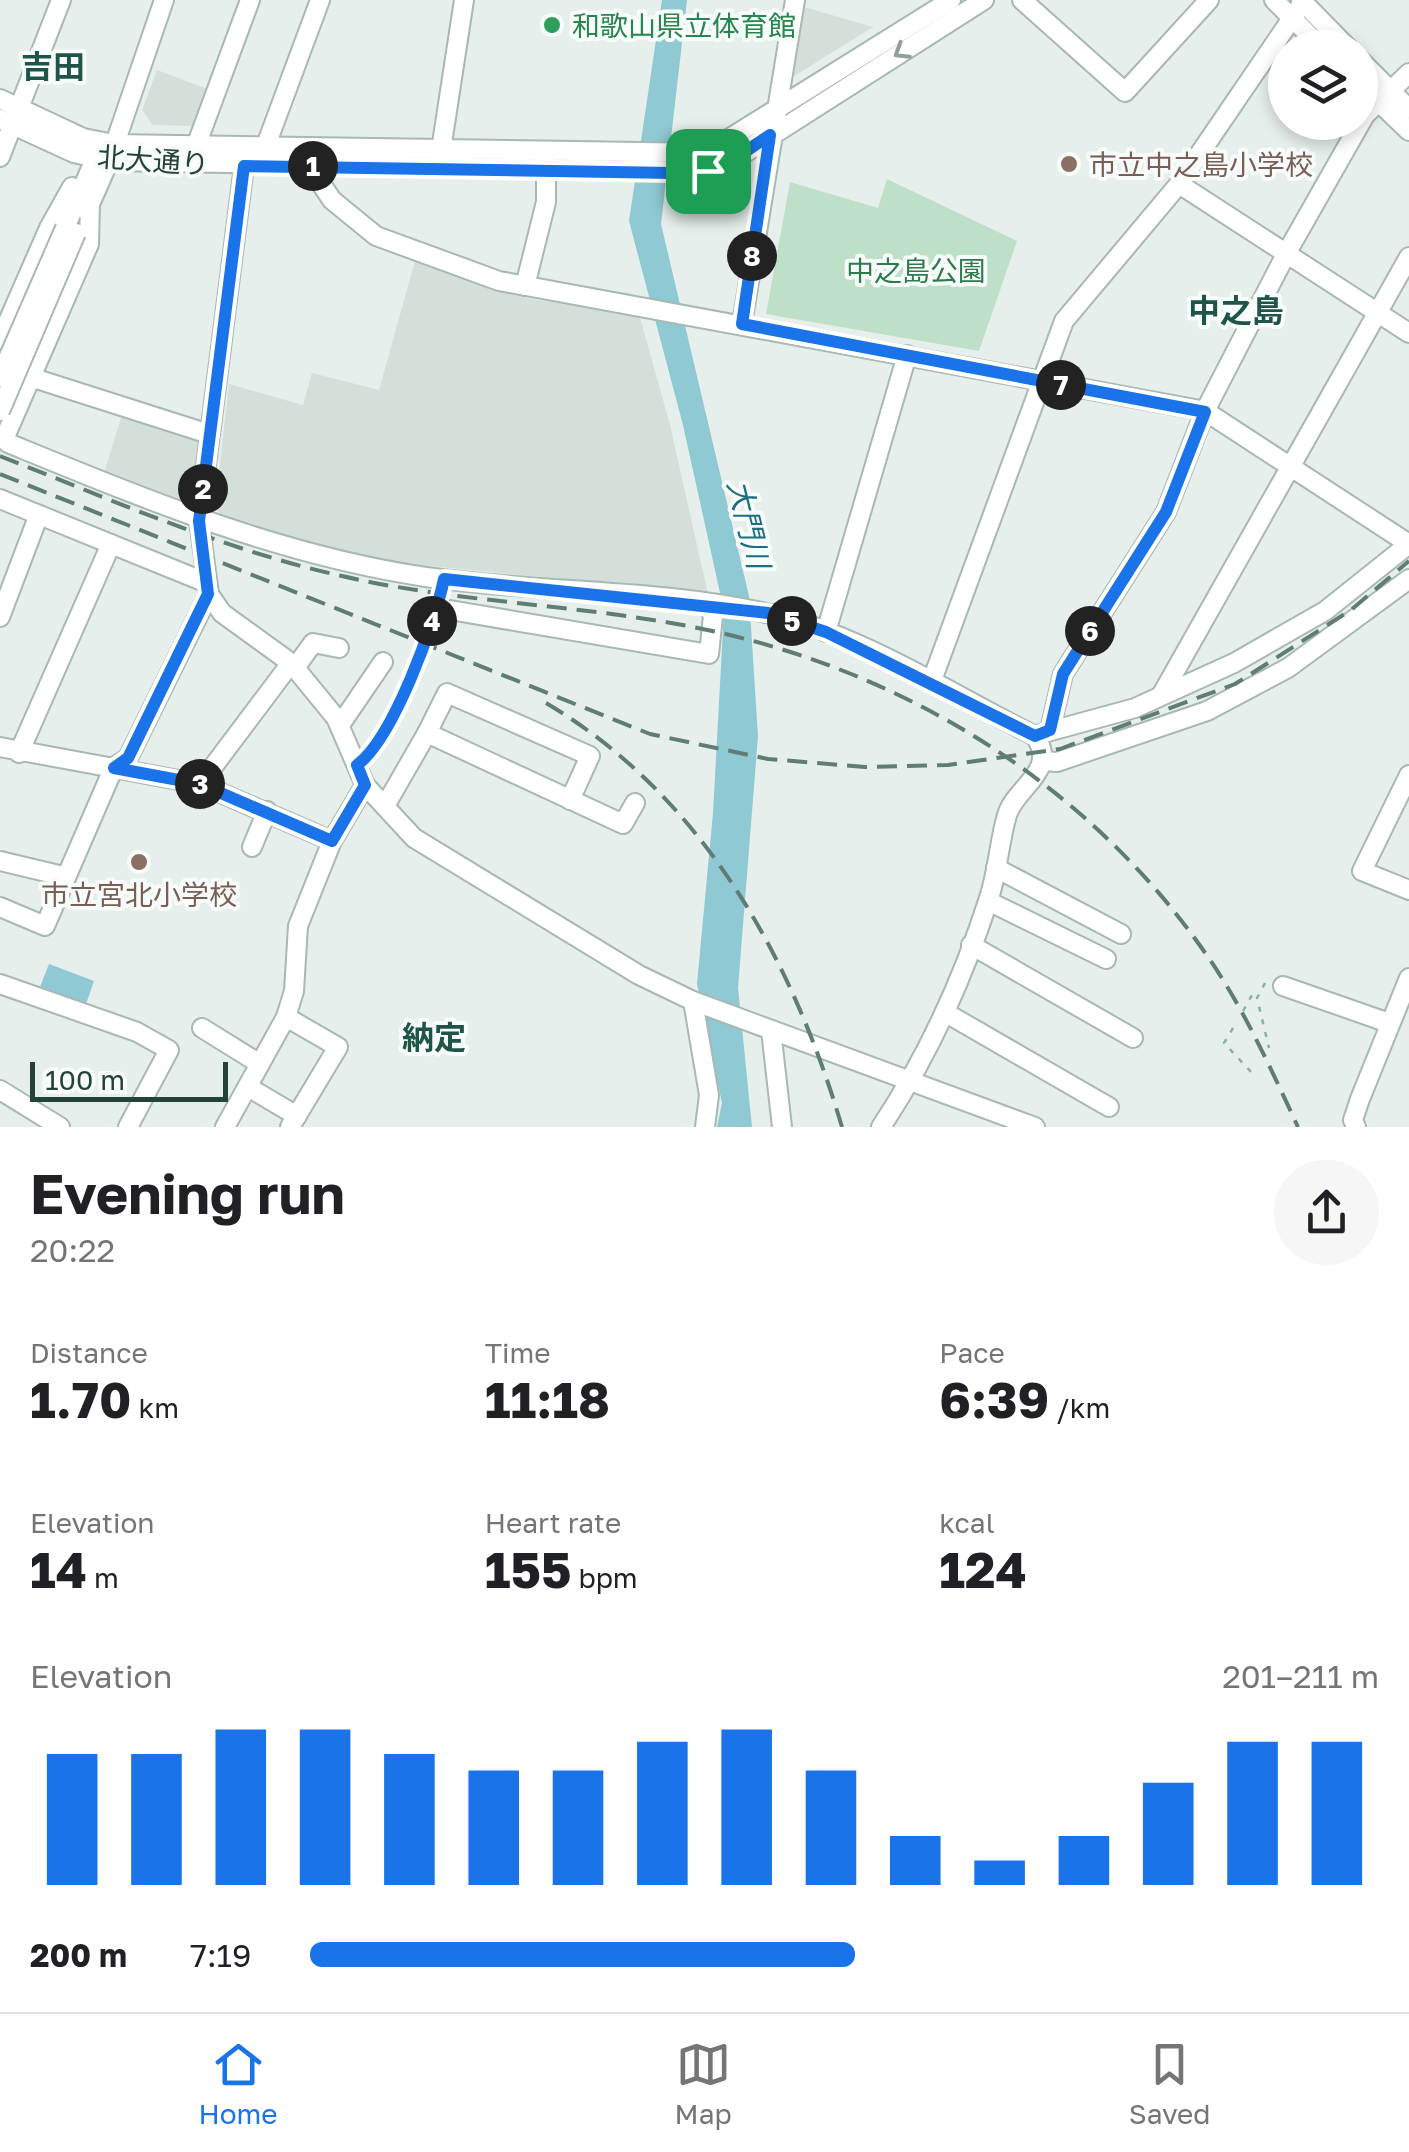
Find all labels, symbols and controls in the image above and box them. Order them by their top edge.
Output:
place label: 和歌山県立体育館 [572,9,796,42]
marker: 和歌山県立体育館 [541,14,563,36]
map controls [1268,30,1378,140]
button: layers [1268,30,1378,140]
one-way arrow [894,40,912,59]
district label: 吉田 [21,47,85,85]
pin [666,129,751,214]
street label: 北大通り [96,140,210,180]
pin: 1 [288,141,338,191]
icon: arrive [681,144,736,199]
place label: 市立中之島小学校 [1089,148,1313,181]
text: 1 [306,149,320,182]
marker: 市立中之島小学校 [1058,153,1080,175]
pin: 8 [727,231,777,281]
text: 8 [743,239,761,272]
park label: 中之島公園 [846,254,986,287]
district label: 中之島 [1188,291,1284,329]
pin: 7 [1036,360,1086,410]
text: 7 [1053,368,1069,401]
pin: 2 [178,464,228,514]
text: 2 [194,472,212,505]
water label: 大門川 [721,476,778,575]
pin: 4 [407,596,457,646]
pin: 5 [767,596,817,646]
text: 4 [423,604,441,637]
text: 5 [783,604,801,637]
pin: 6 [1065,606,1115,656]
text: 6 [1081,614,1099,647]
pin: 3 [175,759,225,809]
text: 3 [191,767,209,800]
marker: 市立宮北小学校 [128,851,150,873]
place label: 市立宮北小学校 [41,878,237,911]
district label: 納定 [402,1018,466,1056]
scale bar [30,1057,228,1102]
text: 100 m [45,1063,125,1096]
text: Evening run [30,1160,345,1226]
button: share [1274,1160,1379,1265]
text: 20:22 [30,1231,115,1269]
text: Distance [30,1336,148,1369]
text: Time [485,1336,551,1369]
text: Pace [939,1336,1005,1369]
text: 1.70 [30,1369,132,1429]
text: 11:18 [485,1369,610,1429]
text: 6:39 [939,1369,1049,1429]
text: km [132,1391,179,1424]
text: /km [1049,1391,1110,1424]
text: Elevation [30,1506,155,1539]
text: Heart rate [485,1506,621,1539]
text: kcal [939,1506,995,1539]
text: 14 [30,1539,87,1599]
text: 155 [485,1539,571,1599]
text: 124 [939,1539,1027,1599]
text: m [87,1561,119,1594]
text: bpm [571,1561,638,1594]
text: Elevation [30,1657,172,1695]
text: 201–211 m [1222,1657,1379,1695]
text: 200 m [30,1936,127,1974]
text: 7:19 [190,1936,251,1974]
tab: Home [199,2037,278,2130]
tab: Map [675,2037,732,2130]
tab: Saved [1129,2037,1211,2130]

